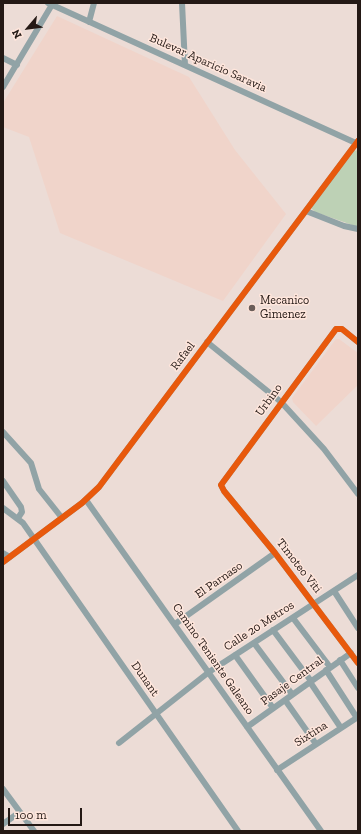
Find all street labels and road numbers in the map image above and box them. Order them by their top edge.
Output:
street label: Bulevar Aparicio Saravia [147,31,269,95]
street label: Rafael [168,339,198,373]
street label: Urbino [253,381,285,419]
street label: Timoteo Viti [273,536,325,596]
street label: El Parnaso [192,558,246,602]
street label: Calle 20 Metros [221,598,297,654]
street label: Camino Teniente Galeano [169,601,257,717]
street label: Pasaje Central [258,653,326,709]
street label: Dunant [128,659,162,699]
street label: Sixtina [292,718,330,750]

